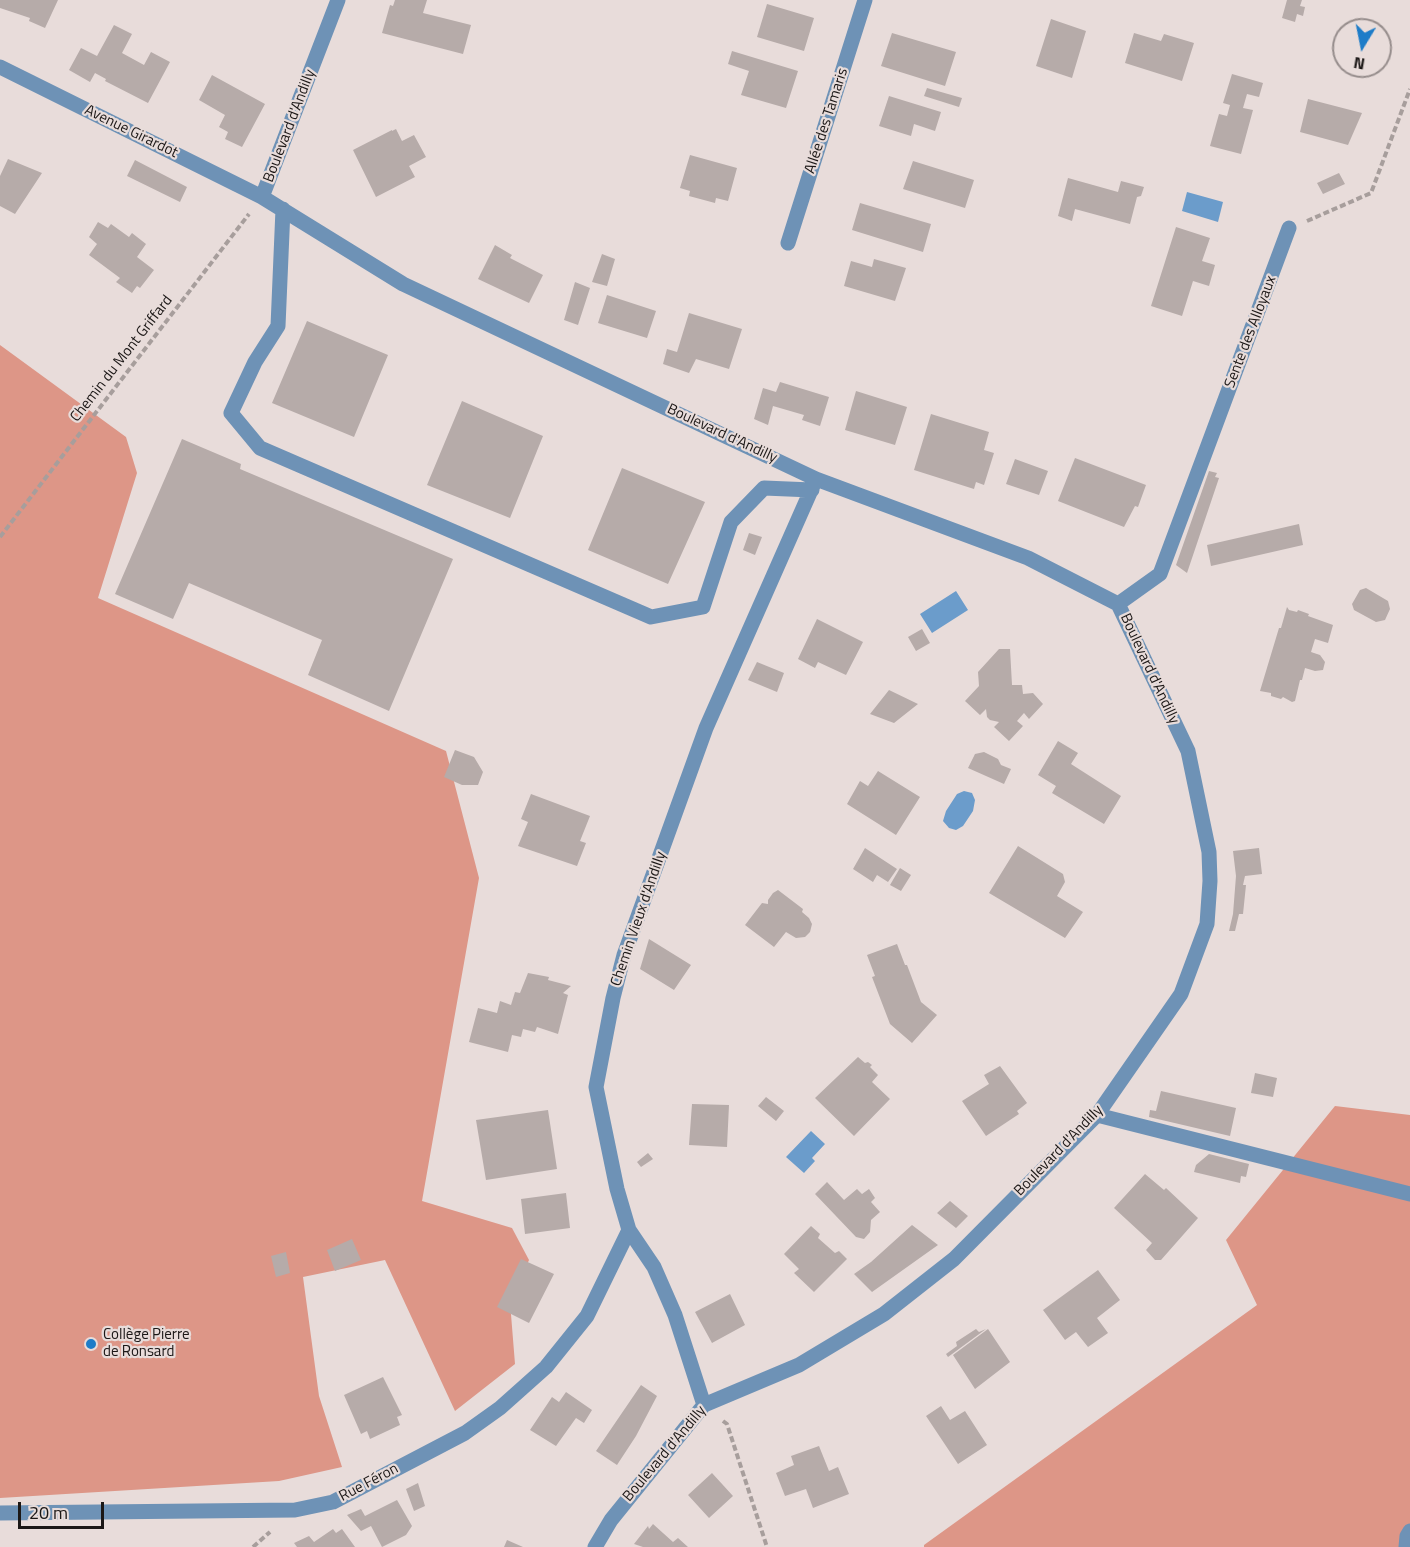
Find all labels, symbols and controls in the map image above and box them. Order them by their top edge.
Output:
north arrow [1332,18,1392,78]
text: N [1352,51,1367,77]
street label: Allée des Tamaris [801,66,853,176]
street label: Boulevard d'Andilly [260,67,320,185]
street label: Avenue Girardot [81,102,181,162]
street label: Sente des Alloyaux [1221,273,1281,391]
street label: Chemin du Mont Griffard [67,292,177,426]
street label: Boulevard d'Andilly [664,401,780,467]
street label: Boulevard d'Andilly [1116,611,1182,727]
street label: Chemin Vieux d'Andilly [607,849,671,989]
street label: Boulevard d'Andilly [1011,1102,1107,1200]
place label: Collège Pierre de Ronsard [103,1326,190,1361]
marker: Collège Pierre de Ronsard [84,1337,98,1351]
street label: Boulevard d'Andilly [620,1402,710,1506]
street label: Rue Féron [336,1460,402,1506]
scale bar [21,1490,106,1528]
text: 20 m [29,1499,68,1526]

